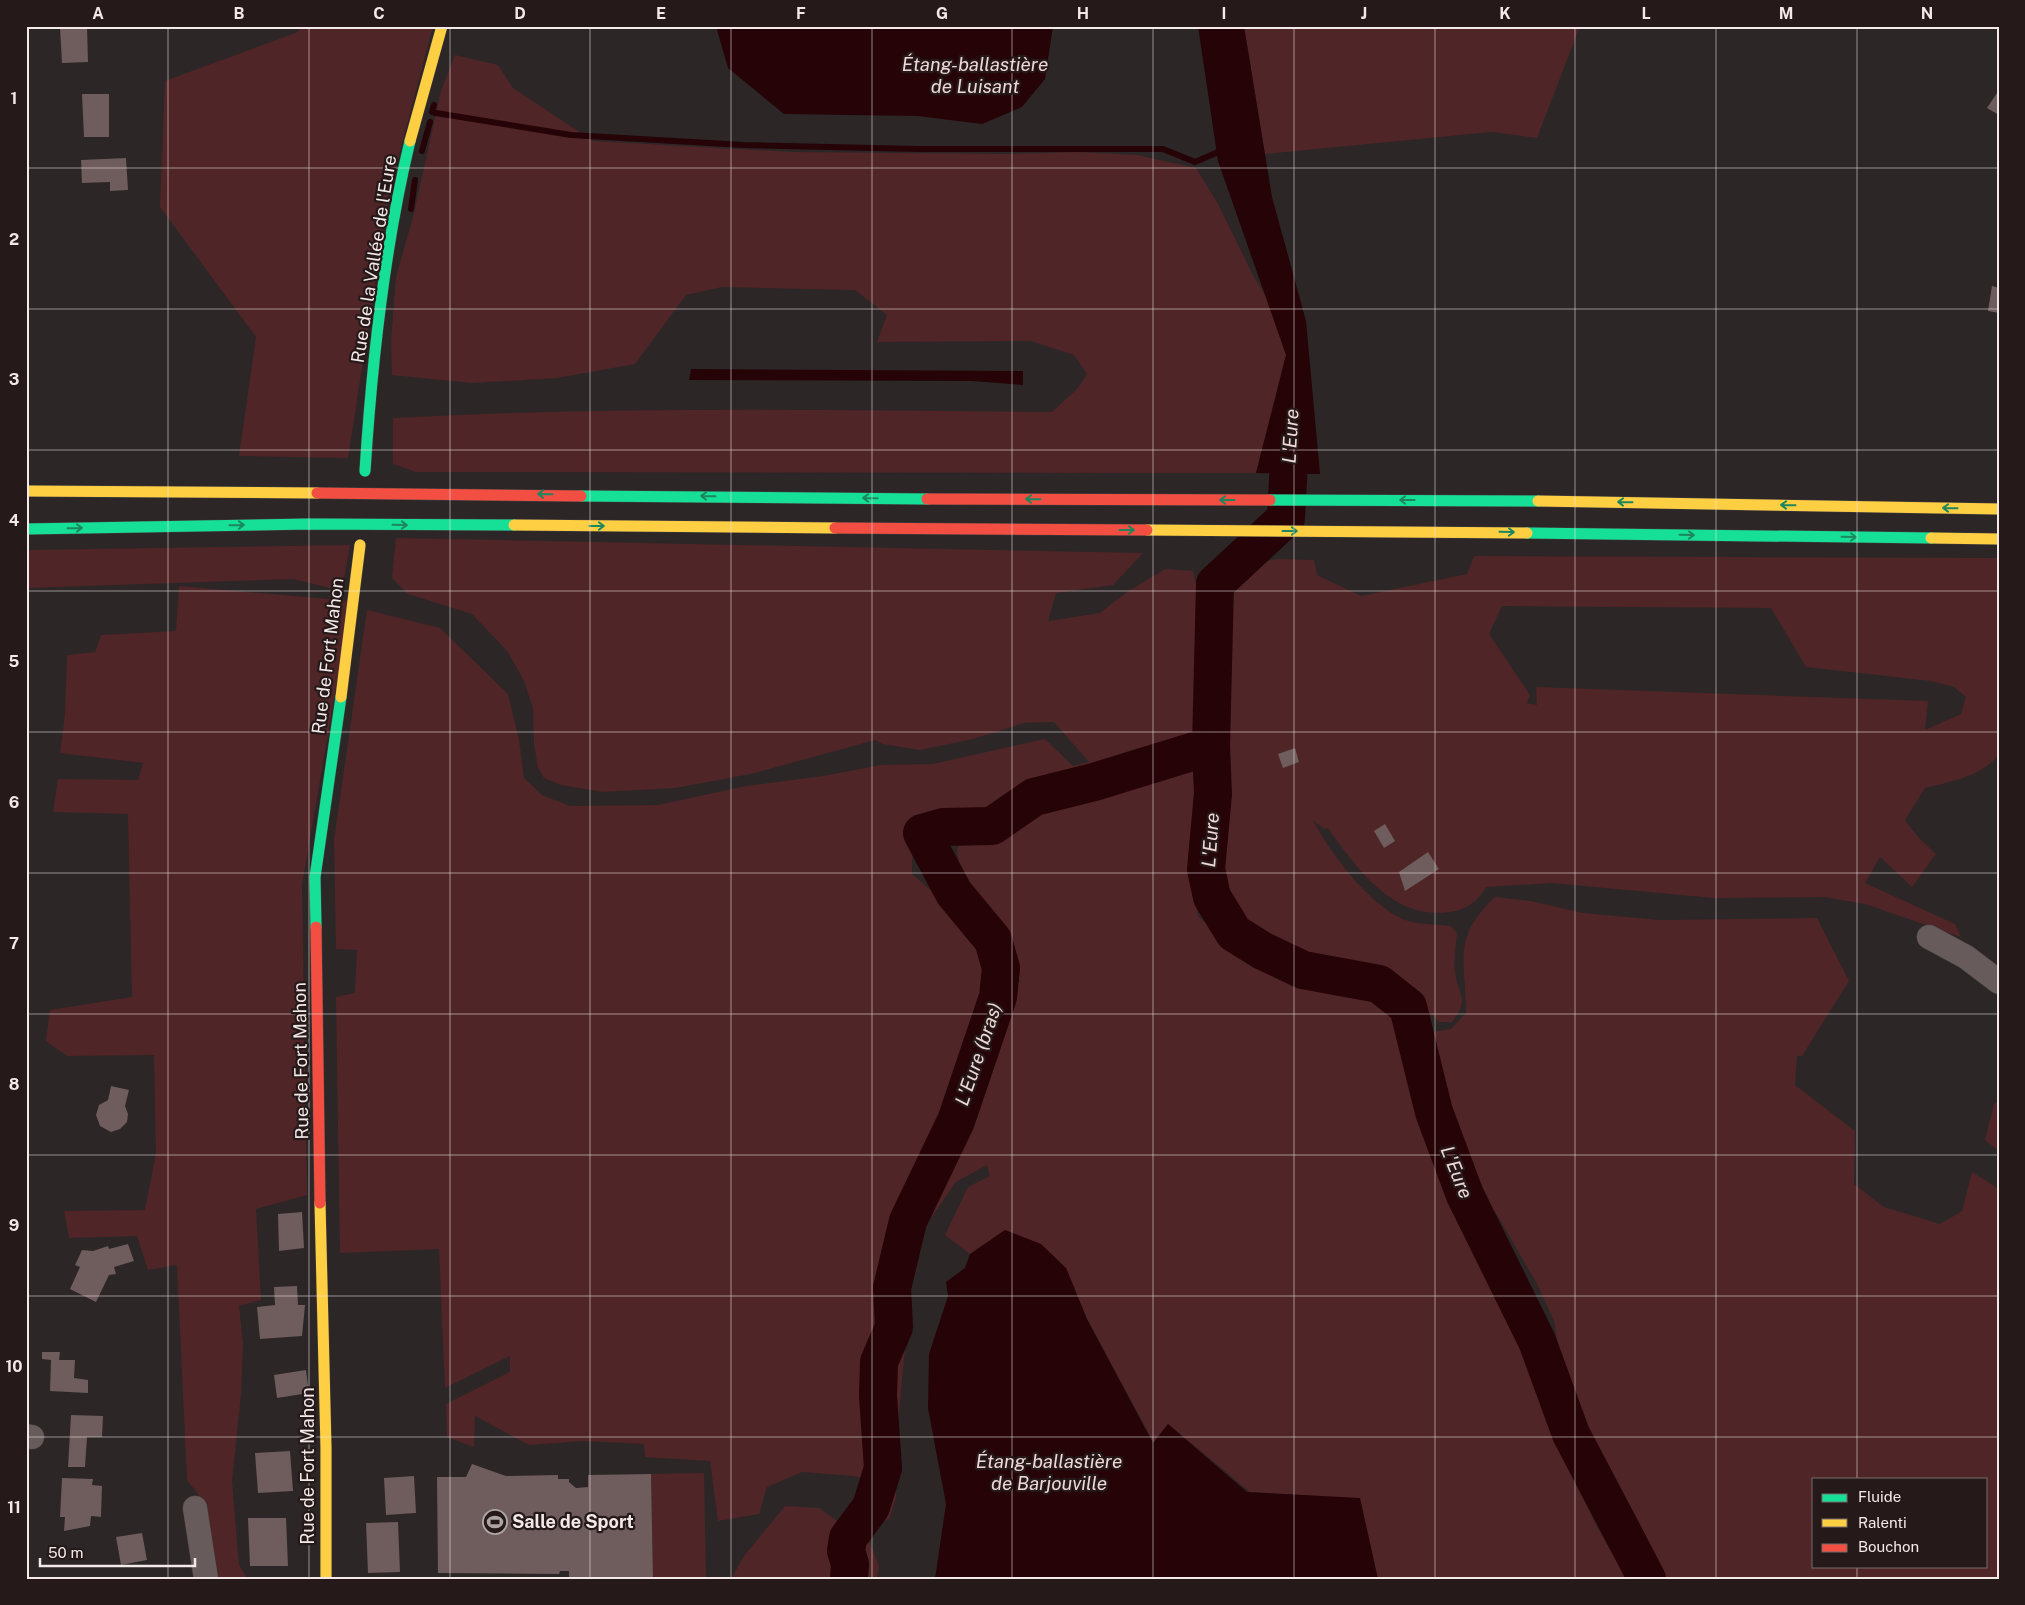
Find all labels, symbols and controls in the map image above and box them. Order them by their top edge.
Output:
text: A [92,4,104,23]
text: B [234,4,245,23]
text: C [373,4,385,23]
text: D [514,4,526,23]
text: E [656,4,666,23]
text: F [796,4,806,23]
text: G [936,4,948,23]
text: H [1077,4,1089,23]
text: I [1222,4,1226,23]
text: J [1361,4,1367,23]
text: K [1499,4,1511,23]
text: L [1641,4,1651,23]
text: M [1779,4,1793,23]
text: N [1921,4,1933,23]
water label: Étang-ballastière de Luisant [902,53,1048,97]
text: 1 [11,89,17,108]
street label: Rue de la Vallée de l'Eure [347,154,400,364]
text: 2 [9,230,19,249]
text: 3 [9,370,19,389]
water label: L'Eure [1278,408,1302,464]
one-way arrow [537,489,554,499]
one-way arrow [700,491,716,501]
one-way arrow [862,493,878,503]
one-way arrow [1025,494,1041,504]
one-way arrow [1220,495,1236,505]
one-way arrow [1400,495,1416,505]
one-way arrow [1617,498,1633,507]
one-way arrow [1780,500,1796,510]
one-way arrow [1942,503,1958,513]
text: 4 [9,511,20,530]
one-way arrow [229,520,245,530]
one-way arrow [392,520,408,530]
one-way arrow [589,521,605,531]
one-way arrow [66,523,83,533]
one-way arrow [1118,525,1135,535]
one-way arrow [1281,526,1297,536]
one-way arrow [1499,528,1515,537]
one-way arrow [1678,530,1695,540]
one-way arrow [1841,532,1857,542]
street label: Rue de Fort Mahon [307,577,348,735]
text: 5 [9,652,20,671]
text: 6 [9,793,19,812]
water label: L'Eure [1197,812,1223,868]
text: 7 [9,934,19,953]
street label: Rue de Fort Mahon [289,982,312,1140]
water label: L'Eure (bras) [950,1000,1006,1108]
text: 8 [9,1075,20,1094]
water label: L'Eure [1437,1143,1477,1201]
text: 9 [9,1216,19,1235]
text: 10 [5,1357,23,1376]
street label: Rue de Fort Mahon [297,1387,318,1545]
water label: Étang-ballastière de Barjouville [976,1450,1122,1494]
legend [1812,1478,1988,1568]
text: Fluide [1858,1488,1901,1505]
text: 11 [7,1498,21,1517]
sports icon: Salle de Sport [482,1509,508,1535]
place label: Salle de Sport [512,1511,634,1532]
text: Ralenti [1858,1514,1907,1531]
scale bar [40,1535,195,1567]
text: Bouchon [1858,1538,1919,1555]
text: 50 m [48,1544,83,1561]

